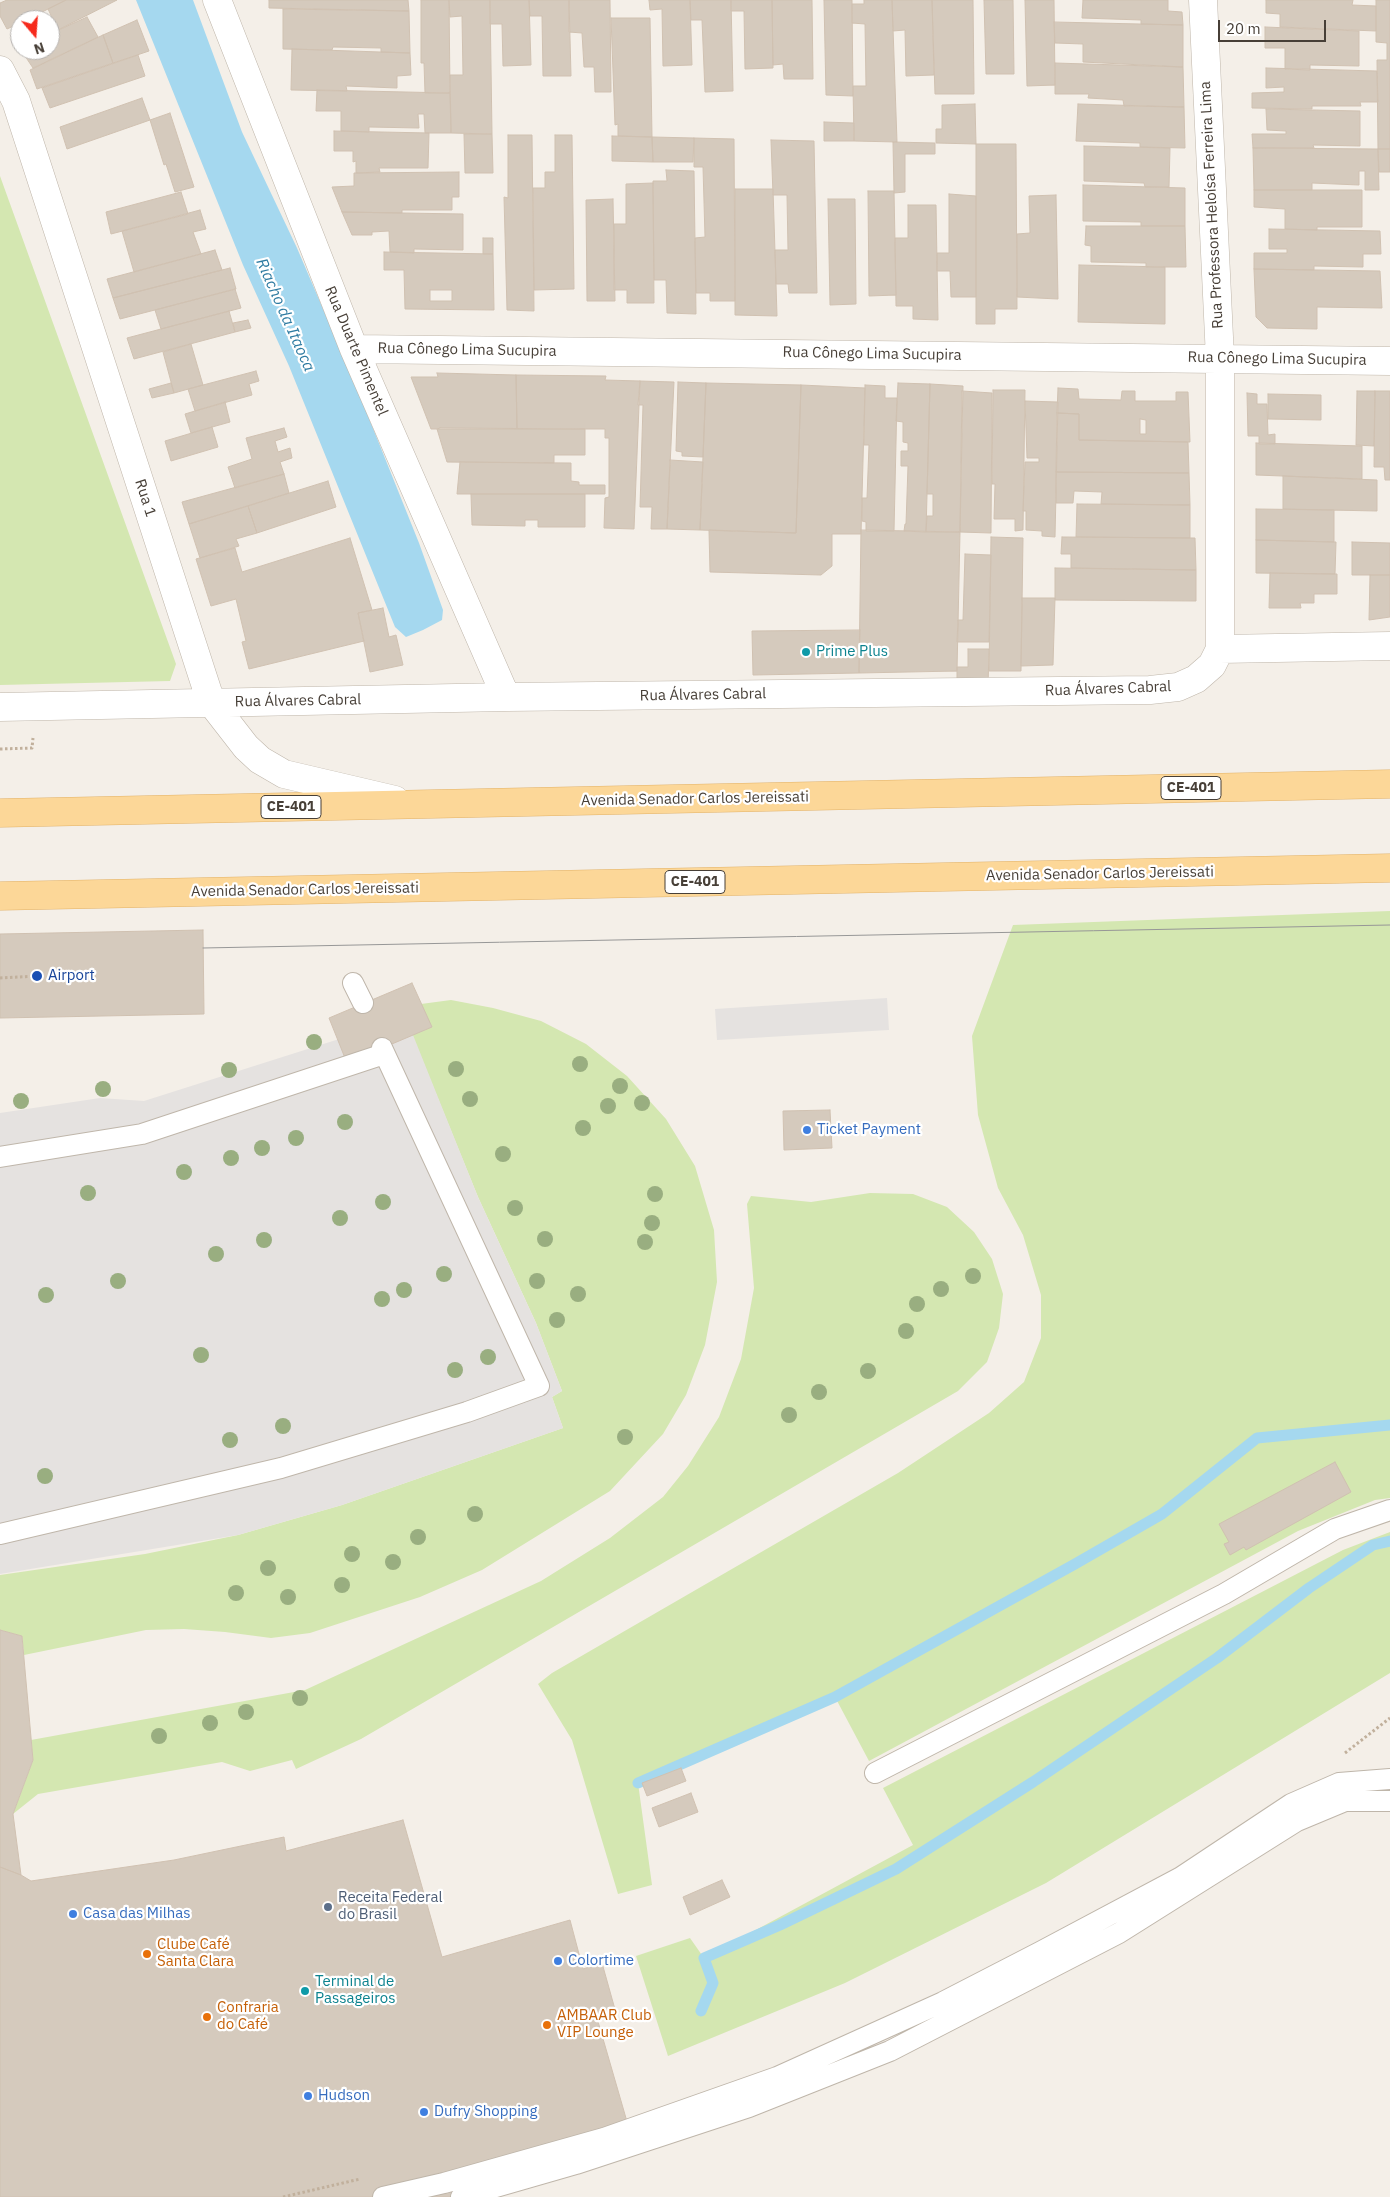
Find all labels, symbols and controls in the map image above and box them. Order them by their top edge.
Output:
north arrow [10,10,60,60]
scale bar [1220,10,1328,42]
text: 20 m [1226,19,1261,38]
text: N [32,38,47,58]
street label: Rua Professora Heloísa Ferreira Lima [1197,81,1227,329]
water label: Riacho da Itaoca [251,255,319,375]
street label: Rua Duarte Pimentel [321,283,391,419]
street label: Rua Cônego Lima Sucupira [377,339,557,361]
street label: Rua Cônego Lima Sucupira [782,343,962,365]
street label: Rua Cônego Lima Sucupira [1187,348,1367,370]
street label: Rua 1 [130,477,160,519]
place label: Prime Plus [816,643,888,661]
marker: Prime Plus [800,646,812,658]
street label: Rua Álvares Cabral [1044,678,1172,700]
street label: Rua Álvares Cabral [640,685,766,705]
street label: Rua Álvares Cabral [235,691,361,711]
road number: CE-401 [1161,776,1221,800]
street label: Avenida Senador Carlos Jereissati [581,788,809,810]
road number: CE-401 [261,796,321,819]
street label: Avenida Senador Carlos Jereissati [986,863,1214,885]
road number: CE-401 [665,870,725,894]
street label: Avenida Senador Carlos Jereissati [191,879,419,901]
place label: Airport [48,967,95,985]
marker: Airport [30,969,44,983]
place label: Ticket Payment [817,1121,921,1139]
marker: Ticket Payment [801,1124,813,1136]
place label: Receita Federal do Brasil [338,1889,443,1924]
marker: Receita Federal do Brasil [322,1901,334,1913]
place label: Casa das Milhas [83,1905,191,1923]
marker: Casa das Milhas [67,1908,79,1920]
place label: Clube Café Santa Clara [157,1936,234,1971]
marker: Clube Café Santa Clara [141,1948,153,1960]
place label: Colortime [568,1952,634,1970]
marker: Colortime [552,1955,564,1967]
place label: Terminal de Passageiros [315,1973,395,2008]
marker: Terminal de Passageiros [299,1985,311,1997]
place label: Confraria do Café [217,1999,279,2034]
place label: AMBAAR Club VIP Lounge [557,2007,652,2042]
marker: Confraria do Café [201,2011,213,2023]
marker: AMBAAR Club VIP Lounge [541,2019,553,2031]
place label: Hudson [318,2087,370,2105]
marker: Hudson [302,2090,314,2102]
place label: Dufry Shopping [434,2103,537,2121]
marker: Dufry Shopping [418,2106,430,2118]

